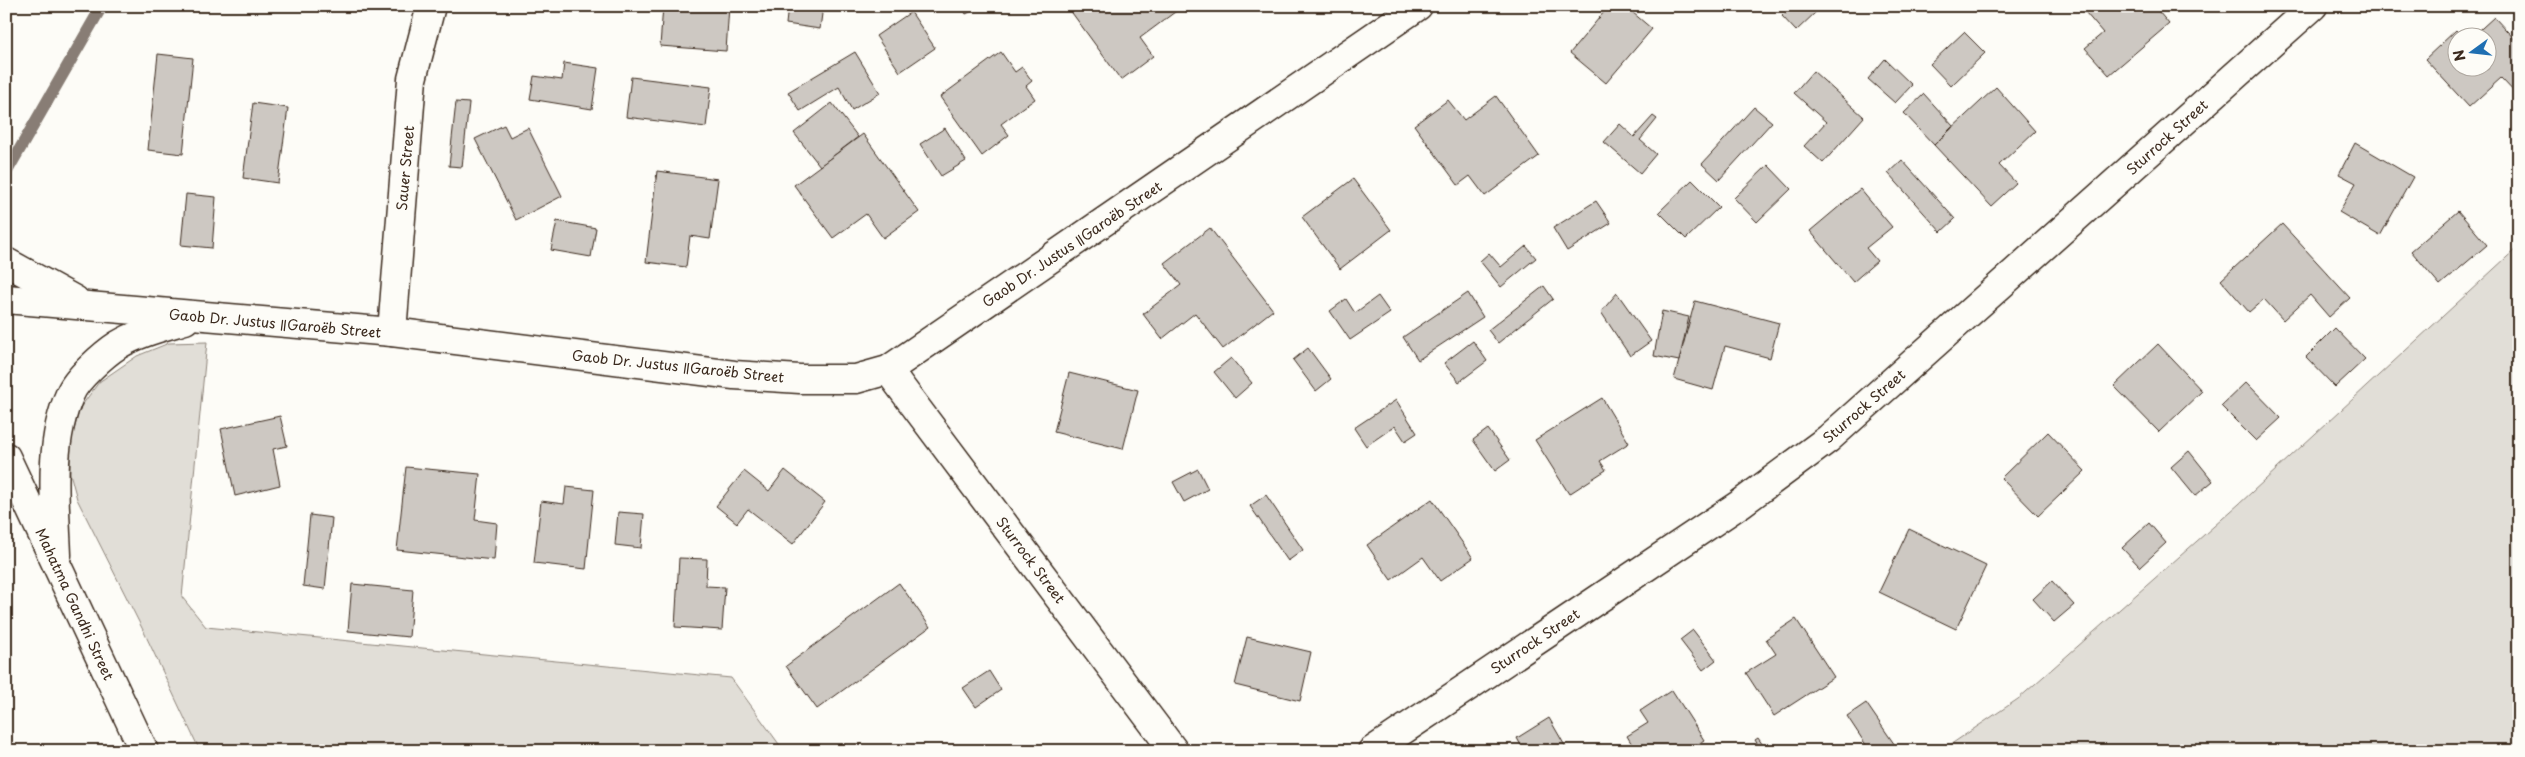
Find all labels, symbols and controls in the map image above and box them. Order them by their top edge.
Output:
north arrow [2448,28,2498,78]
text: N [2447,47,2471,64]
street label: Sturrock Street [2122,94,2213,179]
street label: Sauer Street [391,124,419,211]
street label: Gaob Dr. Justus ǁGaroëb Street [978,176,1166,312]
street label: Gaob Dr. Justus ǁGaroëb Street [168,303,382,343]
street label: Gaob Dr. Justus ǁGaroëb Street [571,344,785,388]
street label: Sturrock Street [1818,364,1910,448]
street label: Sturrock Street [992,512,1071,608]
street label: Mahatma Gandhi Street [31,525,120,684]
street label: Sturrock Street [1486,603,1584,679]

